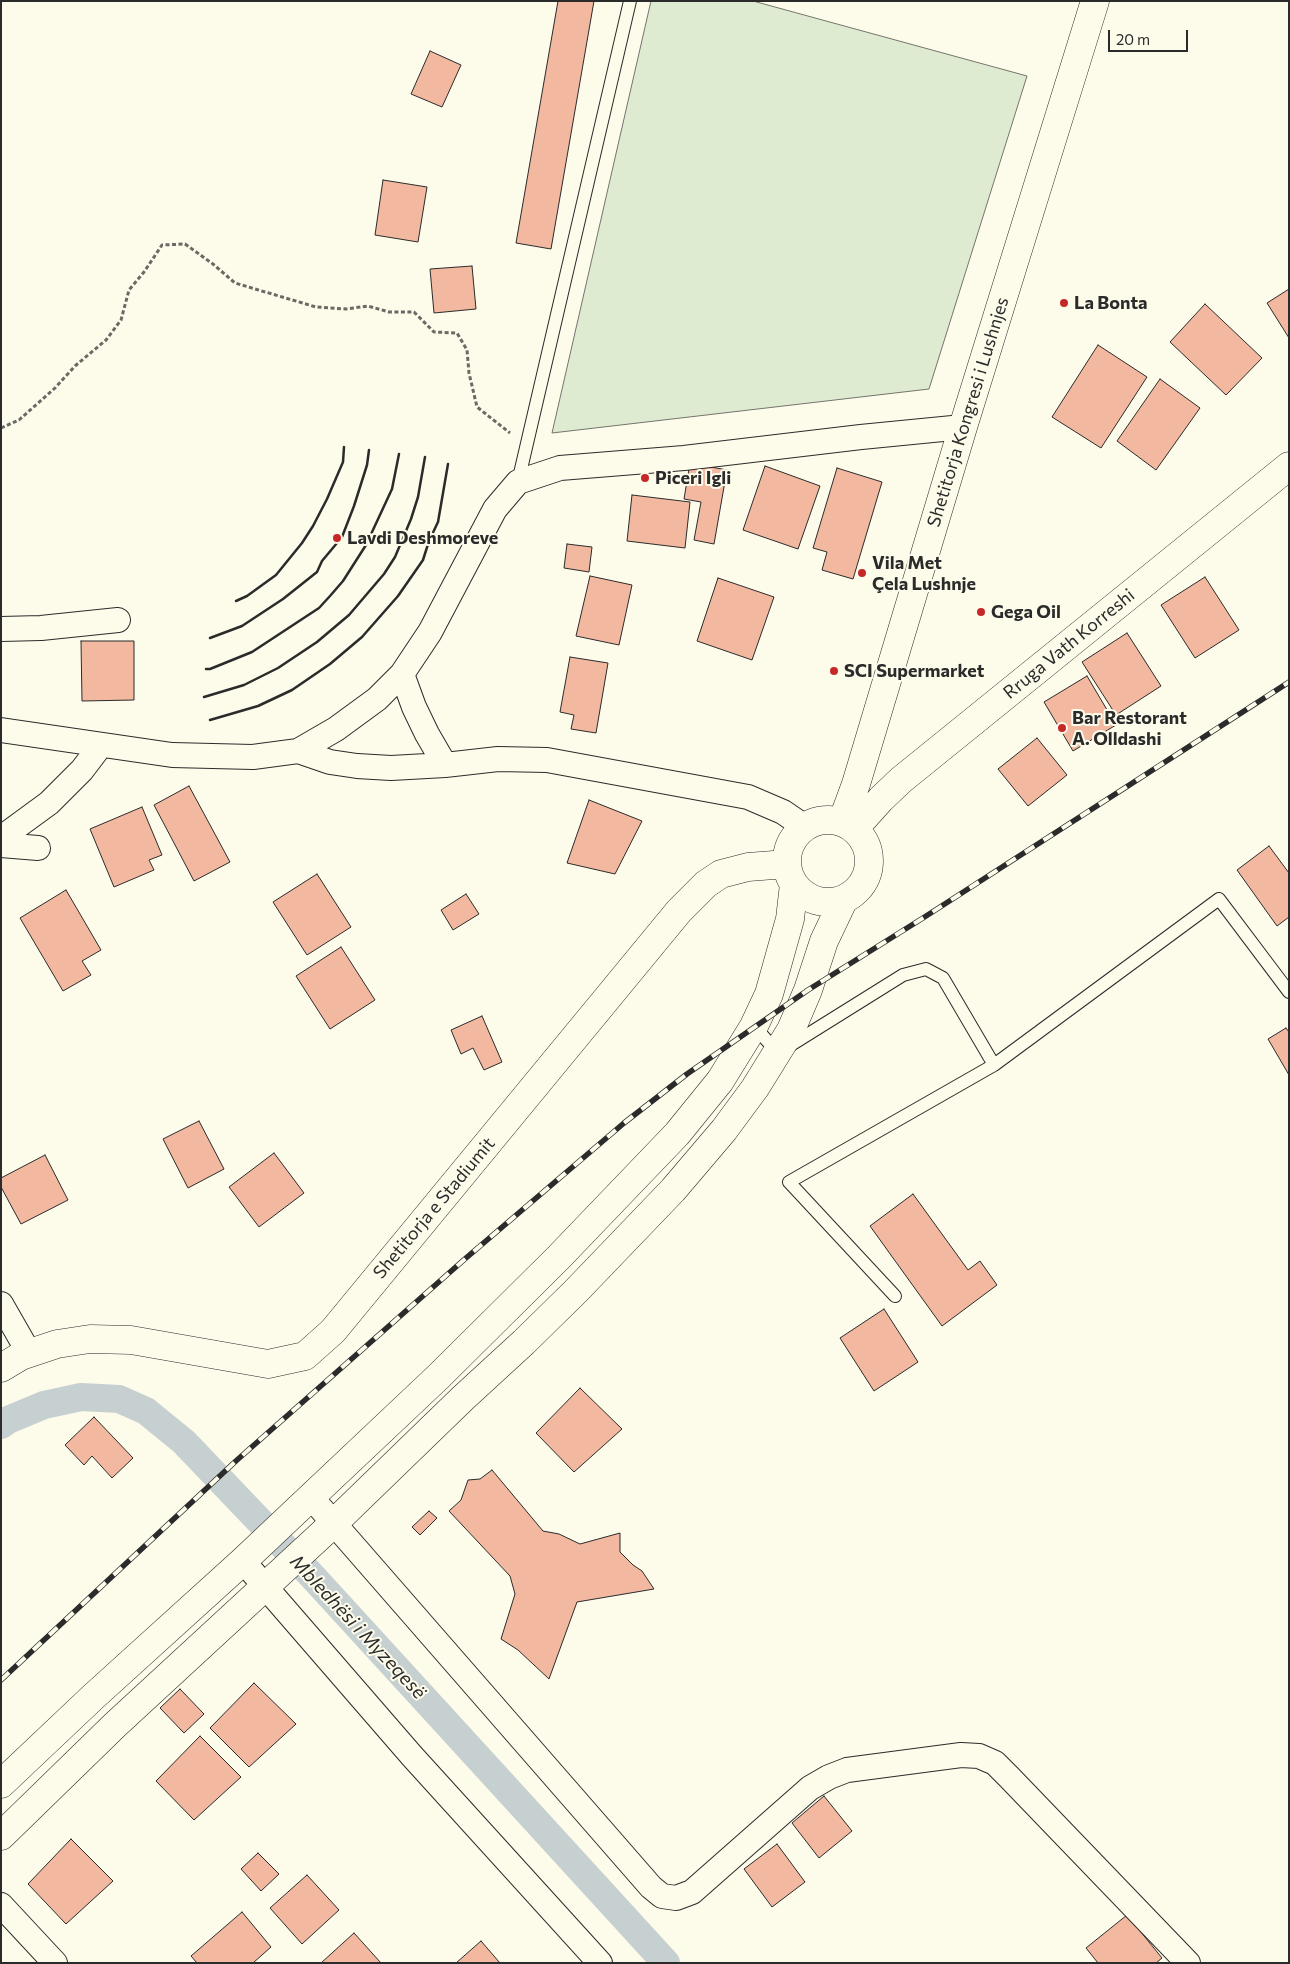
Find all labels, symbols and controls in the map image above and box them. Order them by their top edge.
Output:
scale bar [1110,20,1190,52]
text: 20 m [1116,30,1150,48]
place label: La Bonta [1074,292,1148,314]
street label: Shetitorja Kongresi i Lushnjes [923,294,1013,530]
marker: La Bonta [1058,297,1070,309]
place label: Piceri Igli [655,467,731,489]
marker: Piceri Igli [639,472,651,484]
place label: Lavdi Deshmoreve [347,527,498,549]
marker: Lavdi Deshmoreve [331,532,343,544]
place label: Vila Met Çela Lushnje [872,552,976,594]
marker: Vila Met Çela Lushnje [856,567,868,579]
street label: Rruga Vath Korreshi [999,584,1139,704]
place label: Gega Oil [991,601,1061,623]
marker: Gega Oil [975,606,987,618]
place label: SCI Supermarket [844,660,984,682]
marker: SCI Supermarket [828,665,840,677]
place label: Bar Restorant A. Olldashi [1072,707,1187,750]
marker: Bar Restorant A. Olldashi [1056,722,1068,734]
street label: Shetitorja e Stadiumit [369,1133,499,1283]
water label: Mbledhësi i Myzeqesë [285,1550,431,1704]

